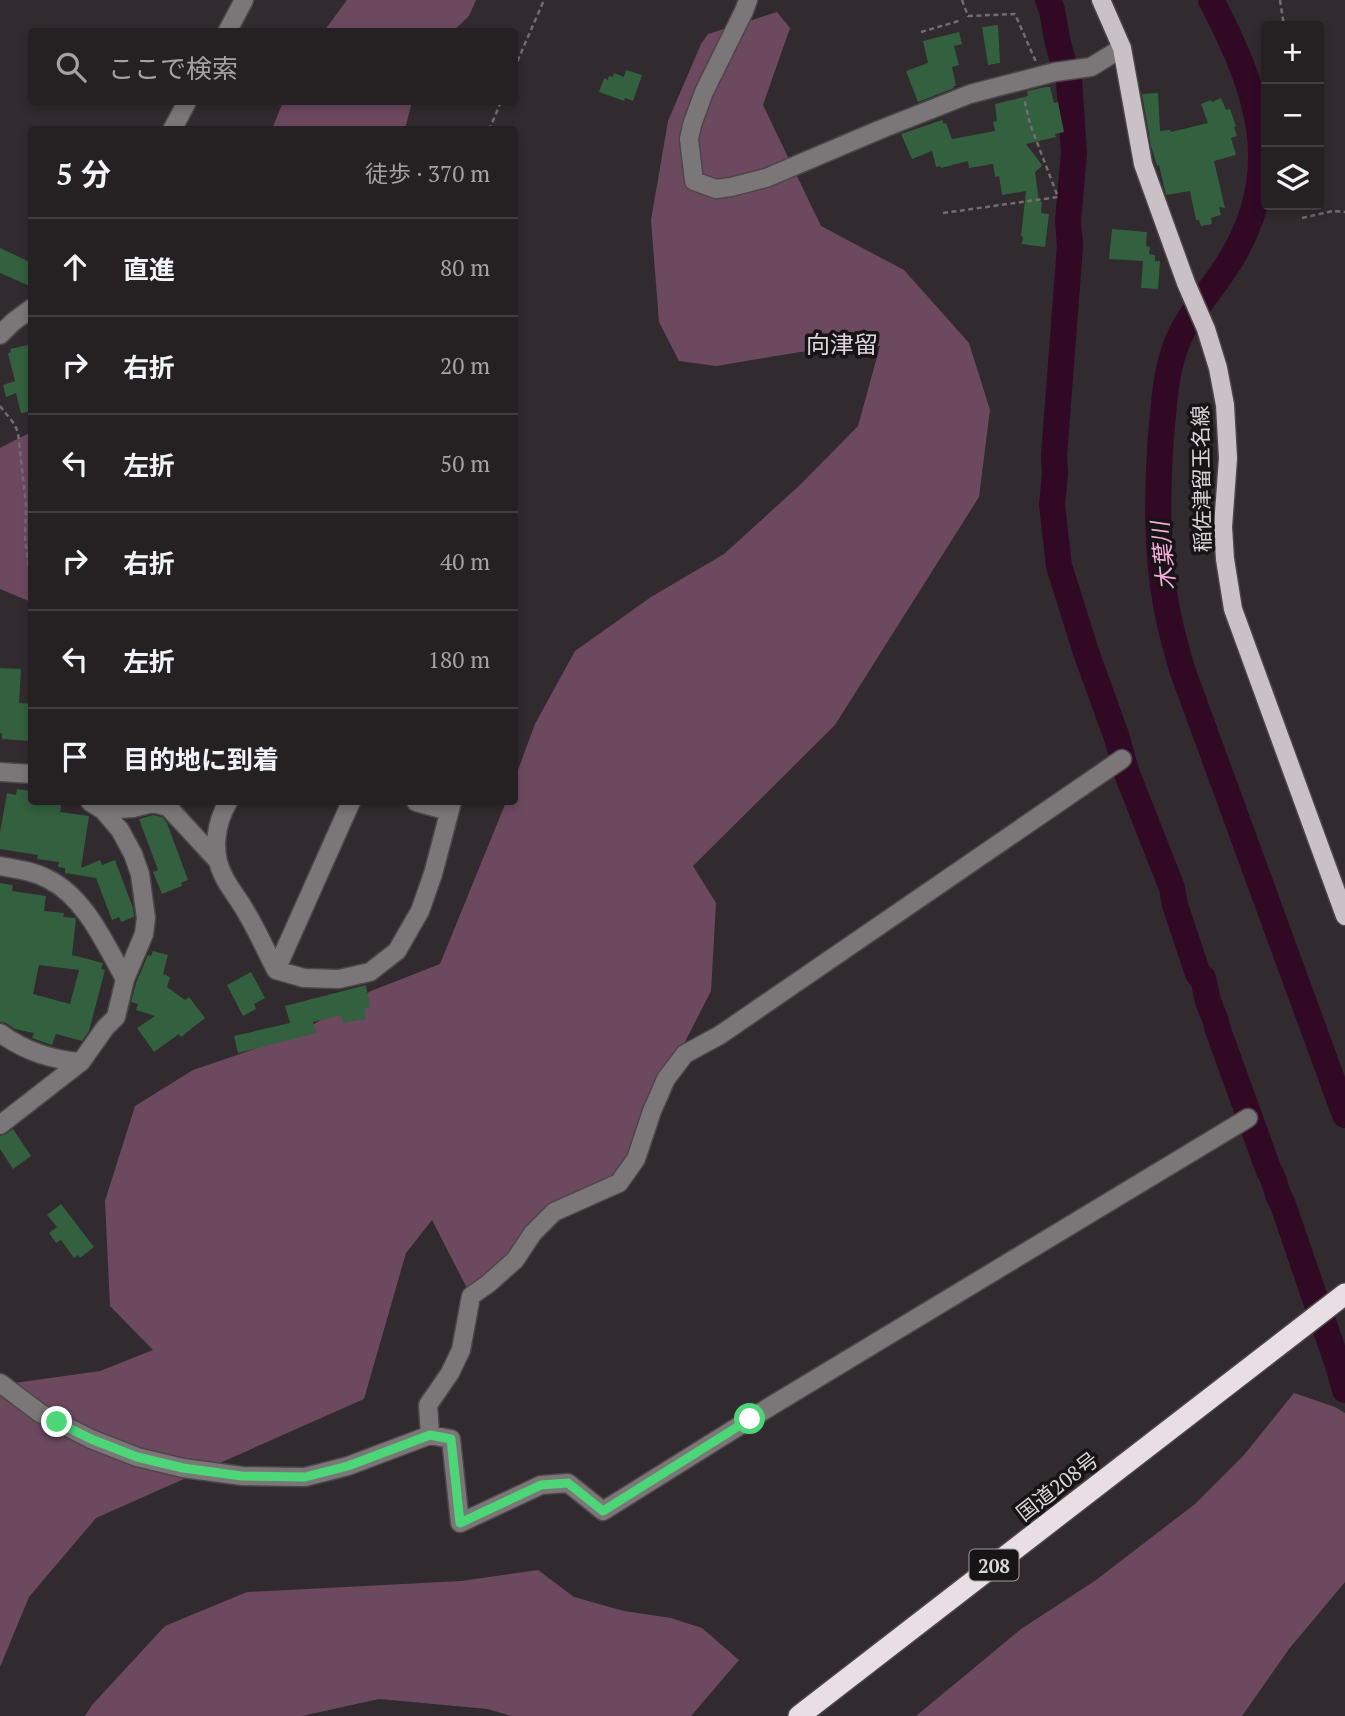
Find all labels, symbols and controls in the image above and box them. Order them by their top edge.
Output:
map controls [1261,21,1324,210]
button: + [1261,21,1324,84]
search box [28,28,518,105]
icon: search [52,48,90,86]
text: ここで検索 [108,51,238,85]
button: − [1261,84,1324,147]
button: layers [1261,147,1324,210]
text: 5 分 [56,154,111,194]
text: 徒歩 · 370 m [365,158,490,189]
icon: ahead [56,248,94,286]
text: 直進 [123,252,175,286]
text: 80 m [440,252,490,283]
district label: 向津留 [806,328,878,360]
icon: right [56,346,94,384]
text: 右折 [123,350,175,384]
text: 20 m [440,350,490,381]
street label: 稲佐津留玉名線 [1186,405,1216,553]
icon: left [56,444,94,482]
text: 左折 [123,448,175,482]
text: 50 m [440,448,490,479]
water label: 木葉川 [1144,517,1182,592]
icon: right [56,542,94,580]
text: 右折 [123,546,175,580]
text: 40 m [440,546,490,577]
icon: left [56,640,94,678]
text: 左折 [123,644,175,678]
text: 180 m [428,644,490,675]
icon: arrive [56,738,94,776]
text: 目的地に到着 [123,742,279,776]
route start [734,1403,765,1434]
route end [41,1406,72,1437]
street label: 国道208号 [1010,1445,1104,1527]
road number: 208 [970,1550,1018,1581]

